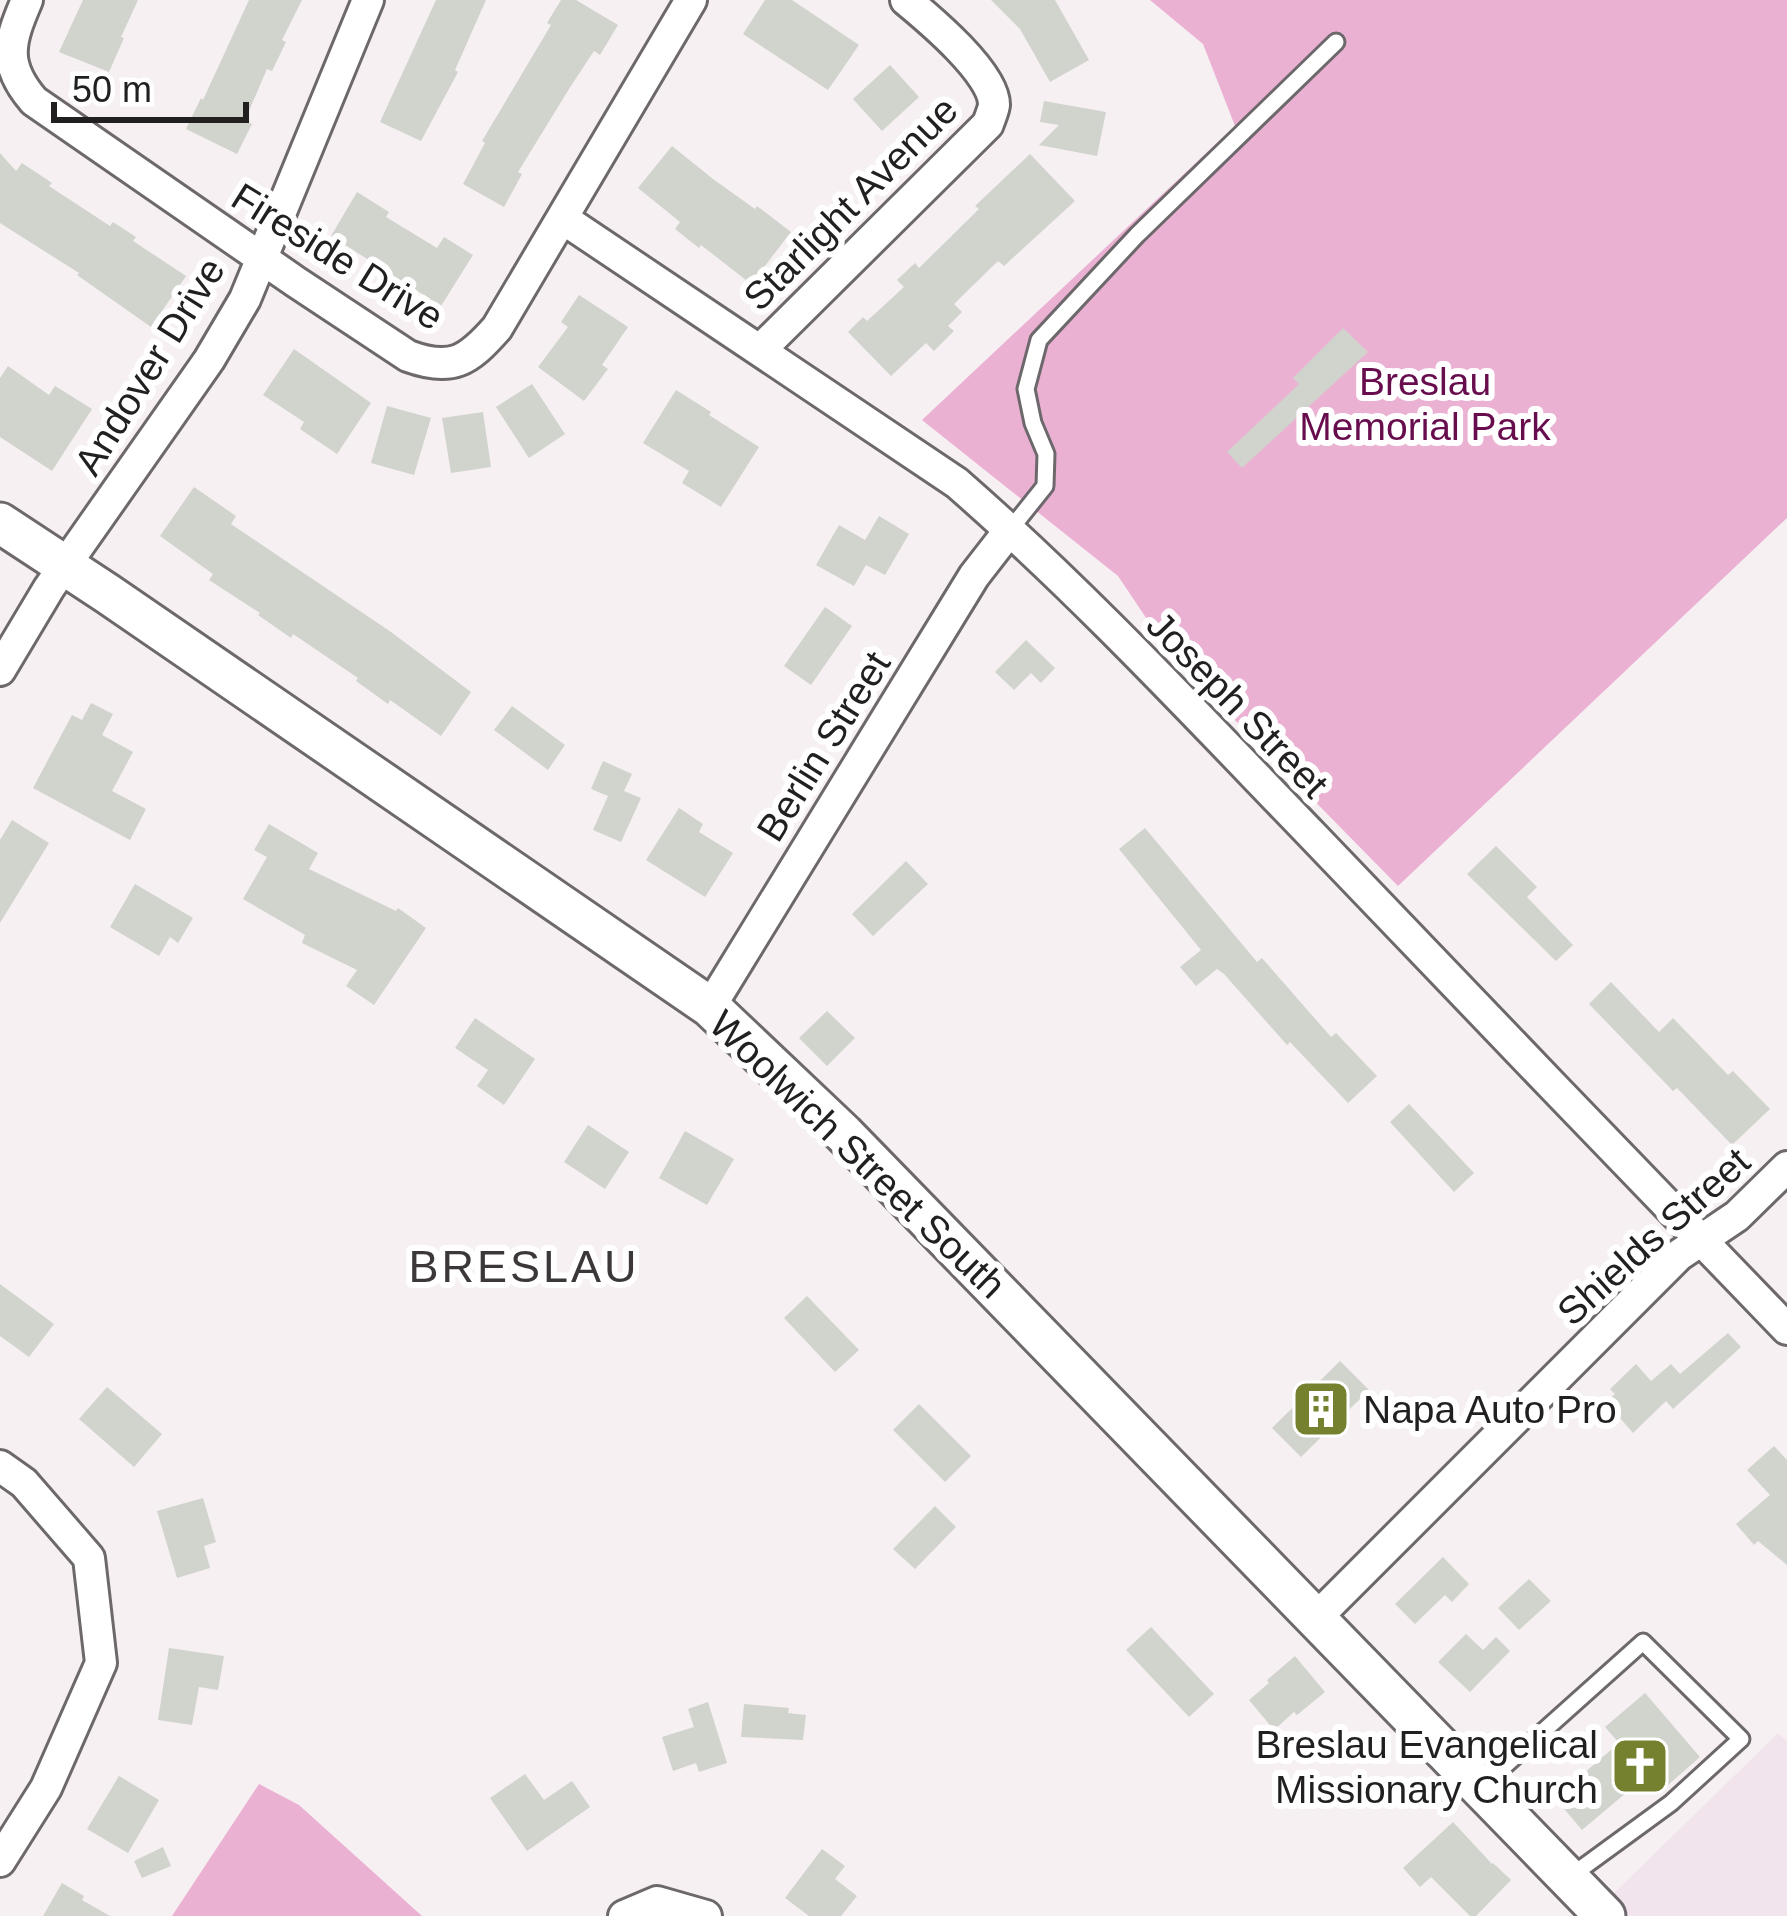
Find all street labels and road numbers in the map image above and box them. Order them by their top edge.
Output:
street label: Starlight Avenue [735,88,966,319]
street label: Fireside Drive [224,174,451,338]
street label: Andover Drive [66,250,233,482]
street label: Joseph Street [1139,603,1337,806]
street label: Berlin Street [748,644,899,849]
street label: Woolwich Street South [701,1002,1014,1307]
street label: Shields Street [1549,1139,1758,1334]

